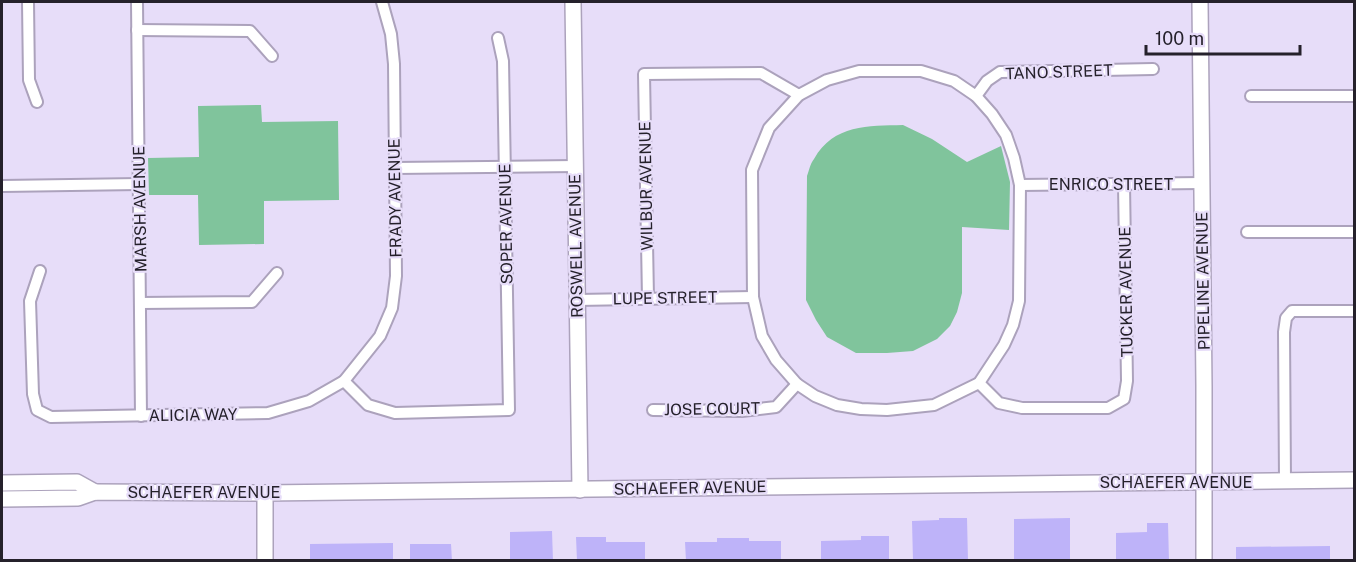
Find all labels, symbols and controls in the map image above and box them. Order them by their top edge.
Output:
scale bar [1146,18,1300,56]
text: 100 m [1155,28,1204,49]
street label: TANO STREET [1005,61,1114,83]
street label: WILBUR AVENUE [635,121,657,251]
street label: FRADY AVENUE [384,138,406,258]
street label: MARSH AVENUE [129,146,151,272]
street label: SOPER AVENUE [495,164,517,284]
street label: ROSWELL AVENUE [565,174,587,318]
street label: ENRICO STREET [1049,175,1174,194]
street label: PIPELINE AVENUE [1192,212,1214,350]
street label: TUCKER AVENUE [1115,226,1137,358]
street label: LUPE STREET [613,288,718,308]
street label: JOSE COURT [664,399,761,419]
street label: ALICIA WAY [148,405,238,425]
street label: SCHAEFER AVENUE [1100,473,1252,492]
street label: SCHAEFER AVENUE [613,477,767,499]
street label: SCHAEFER AVENUE [128,483,280,502]

